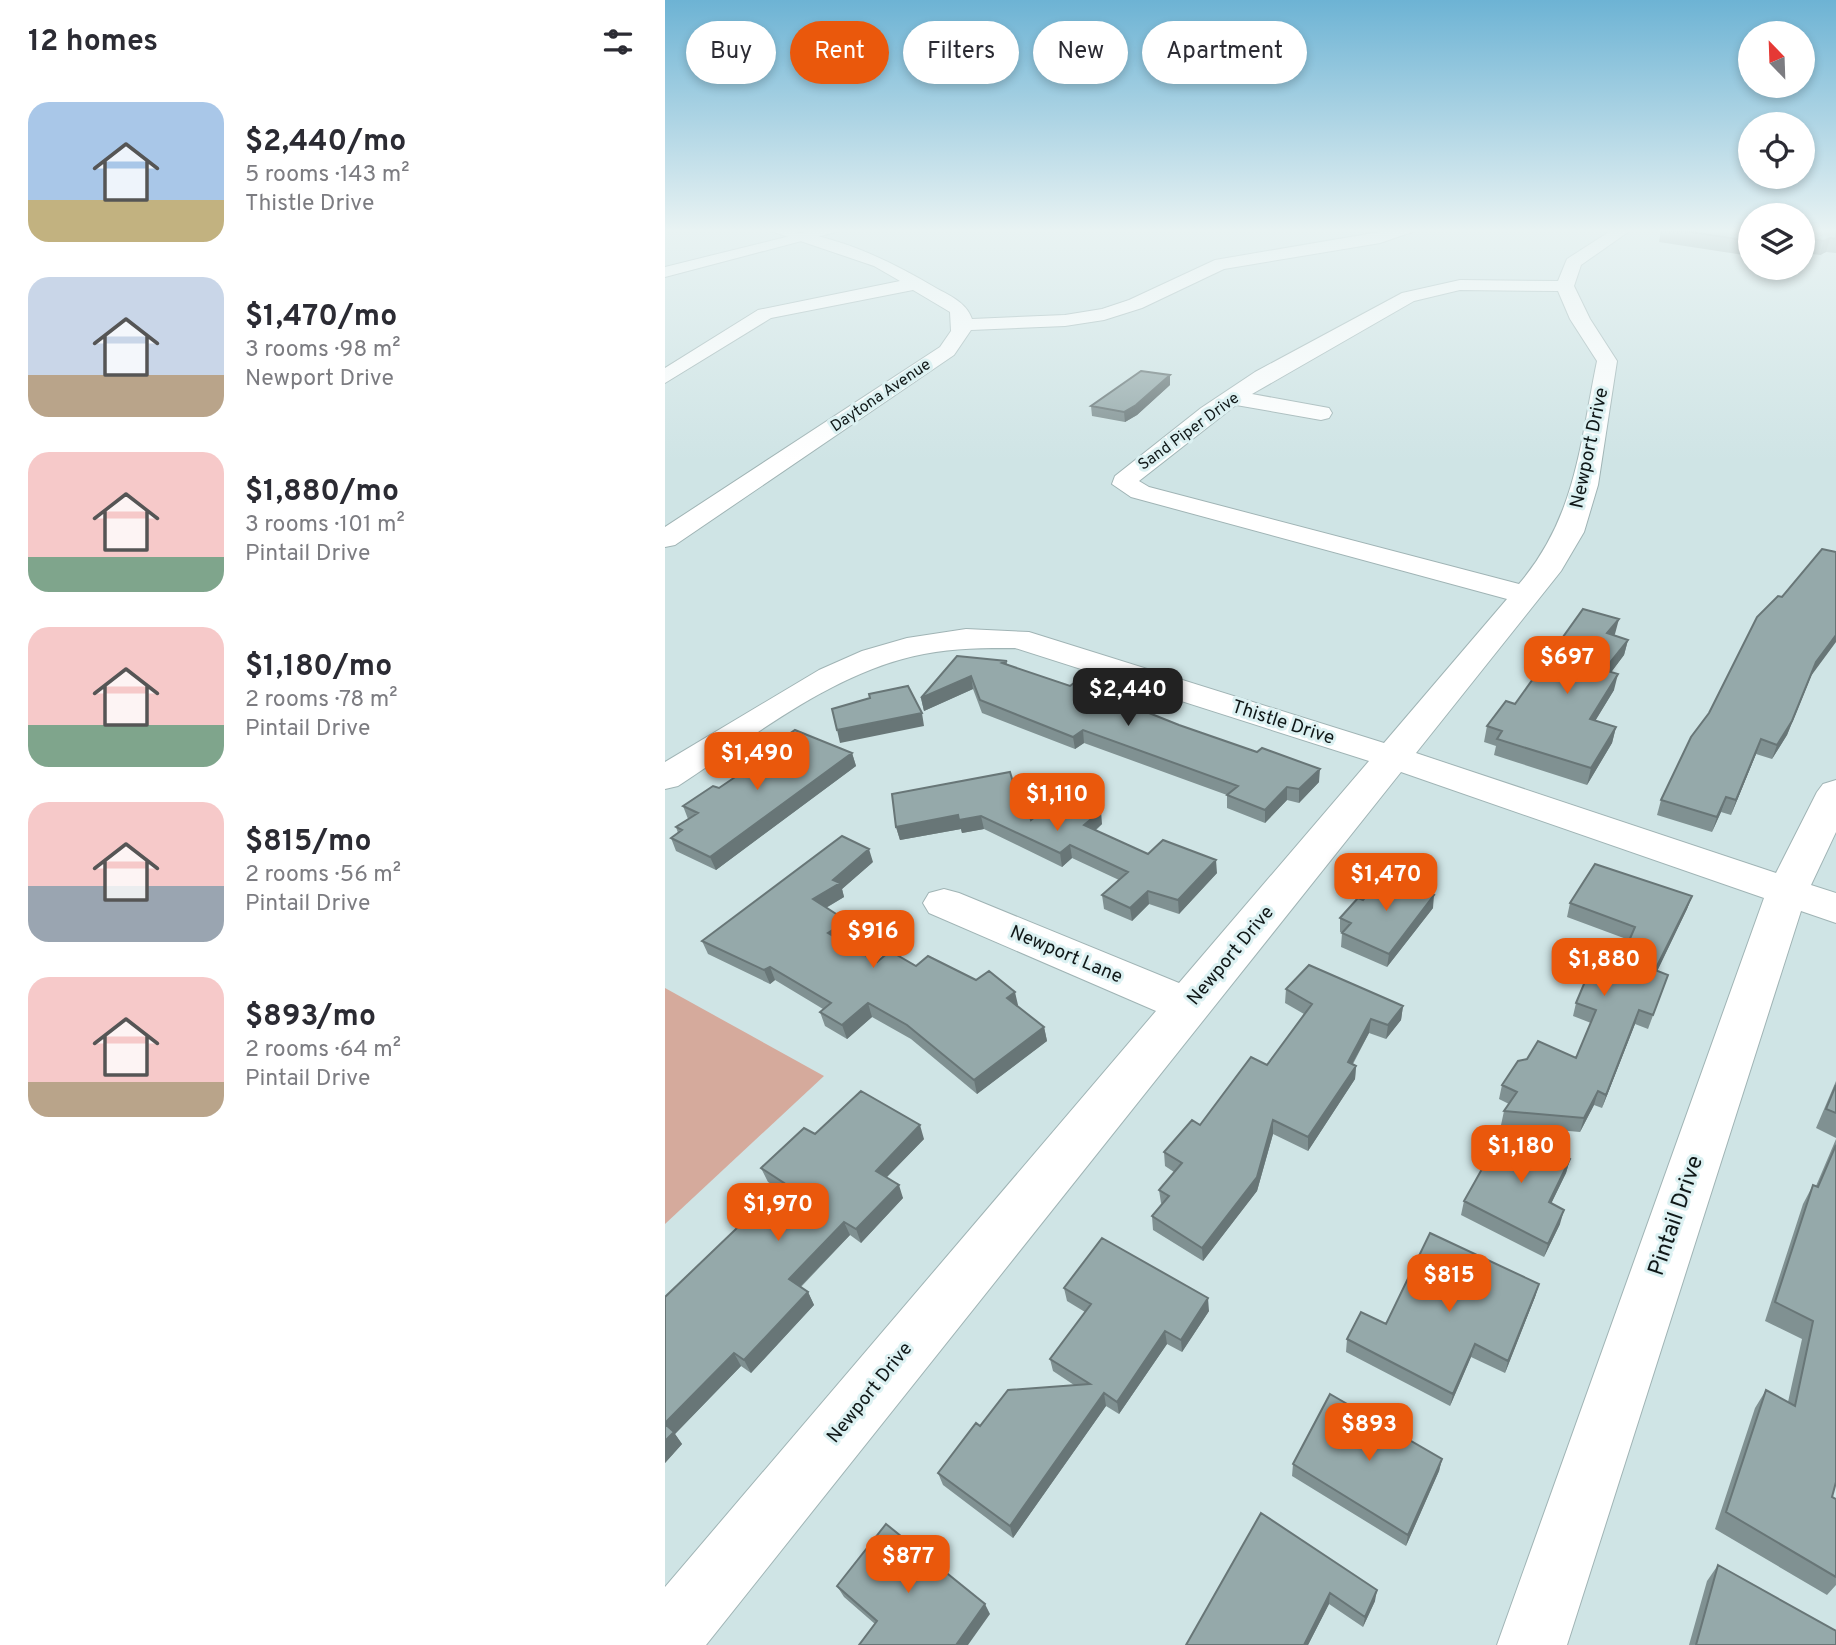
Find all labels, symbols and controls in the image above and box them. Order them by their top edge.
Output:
chip: Buy [686,21,776,84]
chip: Rent [790,21,889,84]
chip: Filters [903,21,1019,84]
chip: New [1033,21,1128,84]
chip: Apartment [1142,21,1307,84]
north arrow [1738,21,1815,98]
map controls [1738,21,1815,280]
icon: filters [599,23,637,61]
text: 12 homes [28,24,158,61]
button: locate [1738,112,1815,189]
text: $2,440/mo [245,124,406,161]
icon: home [84,130,168,214]
text: 5 rooms · 143 m² [245,161,410,190]
text: Thistle Drive [245,190,374,219]
button: layers [1738,203,1815,280]
text: $1,470/mo [245,299,397,336]
icon: home [84,305,168,389]
text: 3 rooms · 98 m² [245,336,401,365]
street label: Daytona Avenue [827,355,935,437]
text: Newport Drive [245,365,394,394]
street label: Newport Drive [1565,385,1615,511]
street label: Sand Piper Drive [1134,389,1244,475]
text: $1,880/mo [245,474,399,511]
icon: home [84,480,168,564]
text: 3 rooms · 101 m² [245,511,405,540]
text: Pintail Drive [245,540,370,569]
pin: $697 [1526,636,1608,696]
text: $697 [1540,644,1594,673]
text: $1,180/mo [245,649,392,686]
icon: home [84,655,168,739]
pin: $2,440 [1071,668,1185,728]
text: $2,440 [1089,676,1167,705]
text: 2 rooms · 78 m² [245,686,398,715]
street label: Thistle Drive [1228,695,1338,751]
text: Pintail Drive [245,715,370,744]
pin: $1,490 [700,732,814,792]
text: $1,490 [720,740,794,769]
pin: $1,110 [1000,774,1114,833]
text: $1,110 [1026,781,1088,810]
text: $815/mo [245,824,371,861]
icon: home [84,830,168,914]
pin: $1,470 [1329,853,1443,913]
text: 2 rooms · 56 m² [245,861,401,890]
text: $1,470 [1350,861,1422,890]
text: Pintail Drive [245,890,370,919]
street label: Newport Drive [1182,901,1280,1011]
pin: $916 [832,911,914,970]
text: $916 [847,918,899,947]
street label: Newport Lane [1006,921,1126,989]
pin: $1,880 [1547,939,1661,998]
text: $1,880 [1568,946,1640,975]
text: $893/mo [245,999,376,1036]
icon: home [84,1005,168,1089]
text: 2 rooms · 64 m² [245,1036,401,1065]
text: Pintail Drive [245,1065,370,1094]
pin: $1,180 [1464,1126,1578,1185]
text: $1,180 [1487,1133,1555,1162]
street label: Pintail Drive [1643,1152,1711,1280]
pin: $1,970 [721,1184,835,1243]
text: $1,970 [743,1191,813,1220]
pin: $815 [1408,1254,1490,1314]
text: $815 [1423,1262,1475,1291]
street label: Newport Drive [822,1338,918,1448]
pin: $893 [1328,1404,1410,1463]
text: $893 [1341,1411,1397,1440]
pin: $877 [867,1536,949,1595]
text: $877 [882,1543,934,1572]

